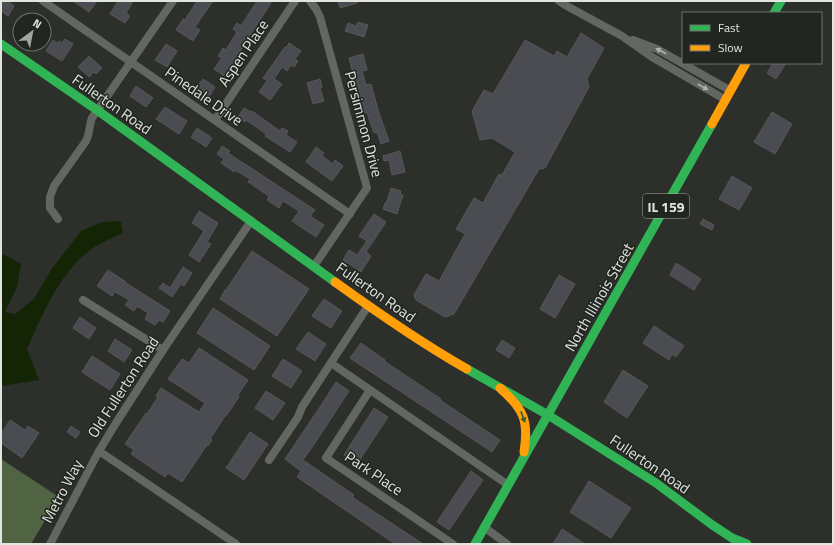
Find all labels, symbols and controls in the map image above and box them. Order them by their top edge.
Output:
north arrow [12,12,52,52]
legend [682,12,822,64]
text: N [30,15,45,32]
street label: Aspen Place [212,15,274,91]
text: Fast [718,18,741,37]
text: Slow [718,38,743,57]
one-way arrow [655,48,666,54]
street label: Pinedale Drive [160,61,248,131]
street label: Fullerton Road [68,68,156,140]
street label: Persimmon Drive [339,68,389,180]
one-way arrow [697,83,709,90]
road number: IL 159 [643,194,689,218]
street label: North Illinois Street [559,238,640,356]
street label: Fullerton Road [332,256,420,328]
street label: Old Fullerton Road [82,332,164,442]
one-way arrow [521,412,527,424]
street label: Fullerton Road [605,429,695,499]
street label: Park Place [340,445,408,501]
street label: Metro Way [36,455,88,527]

